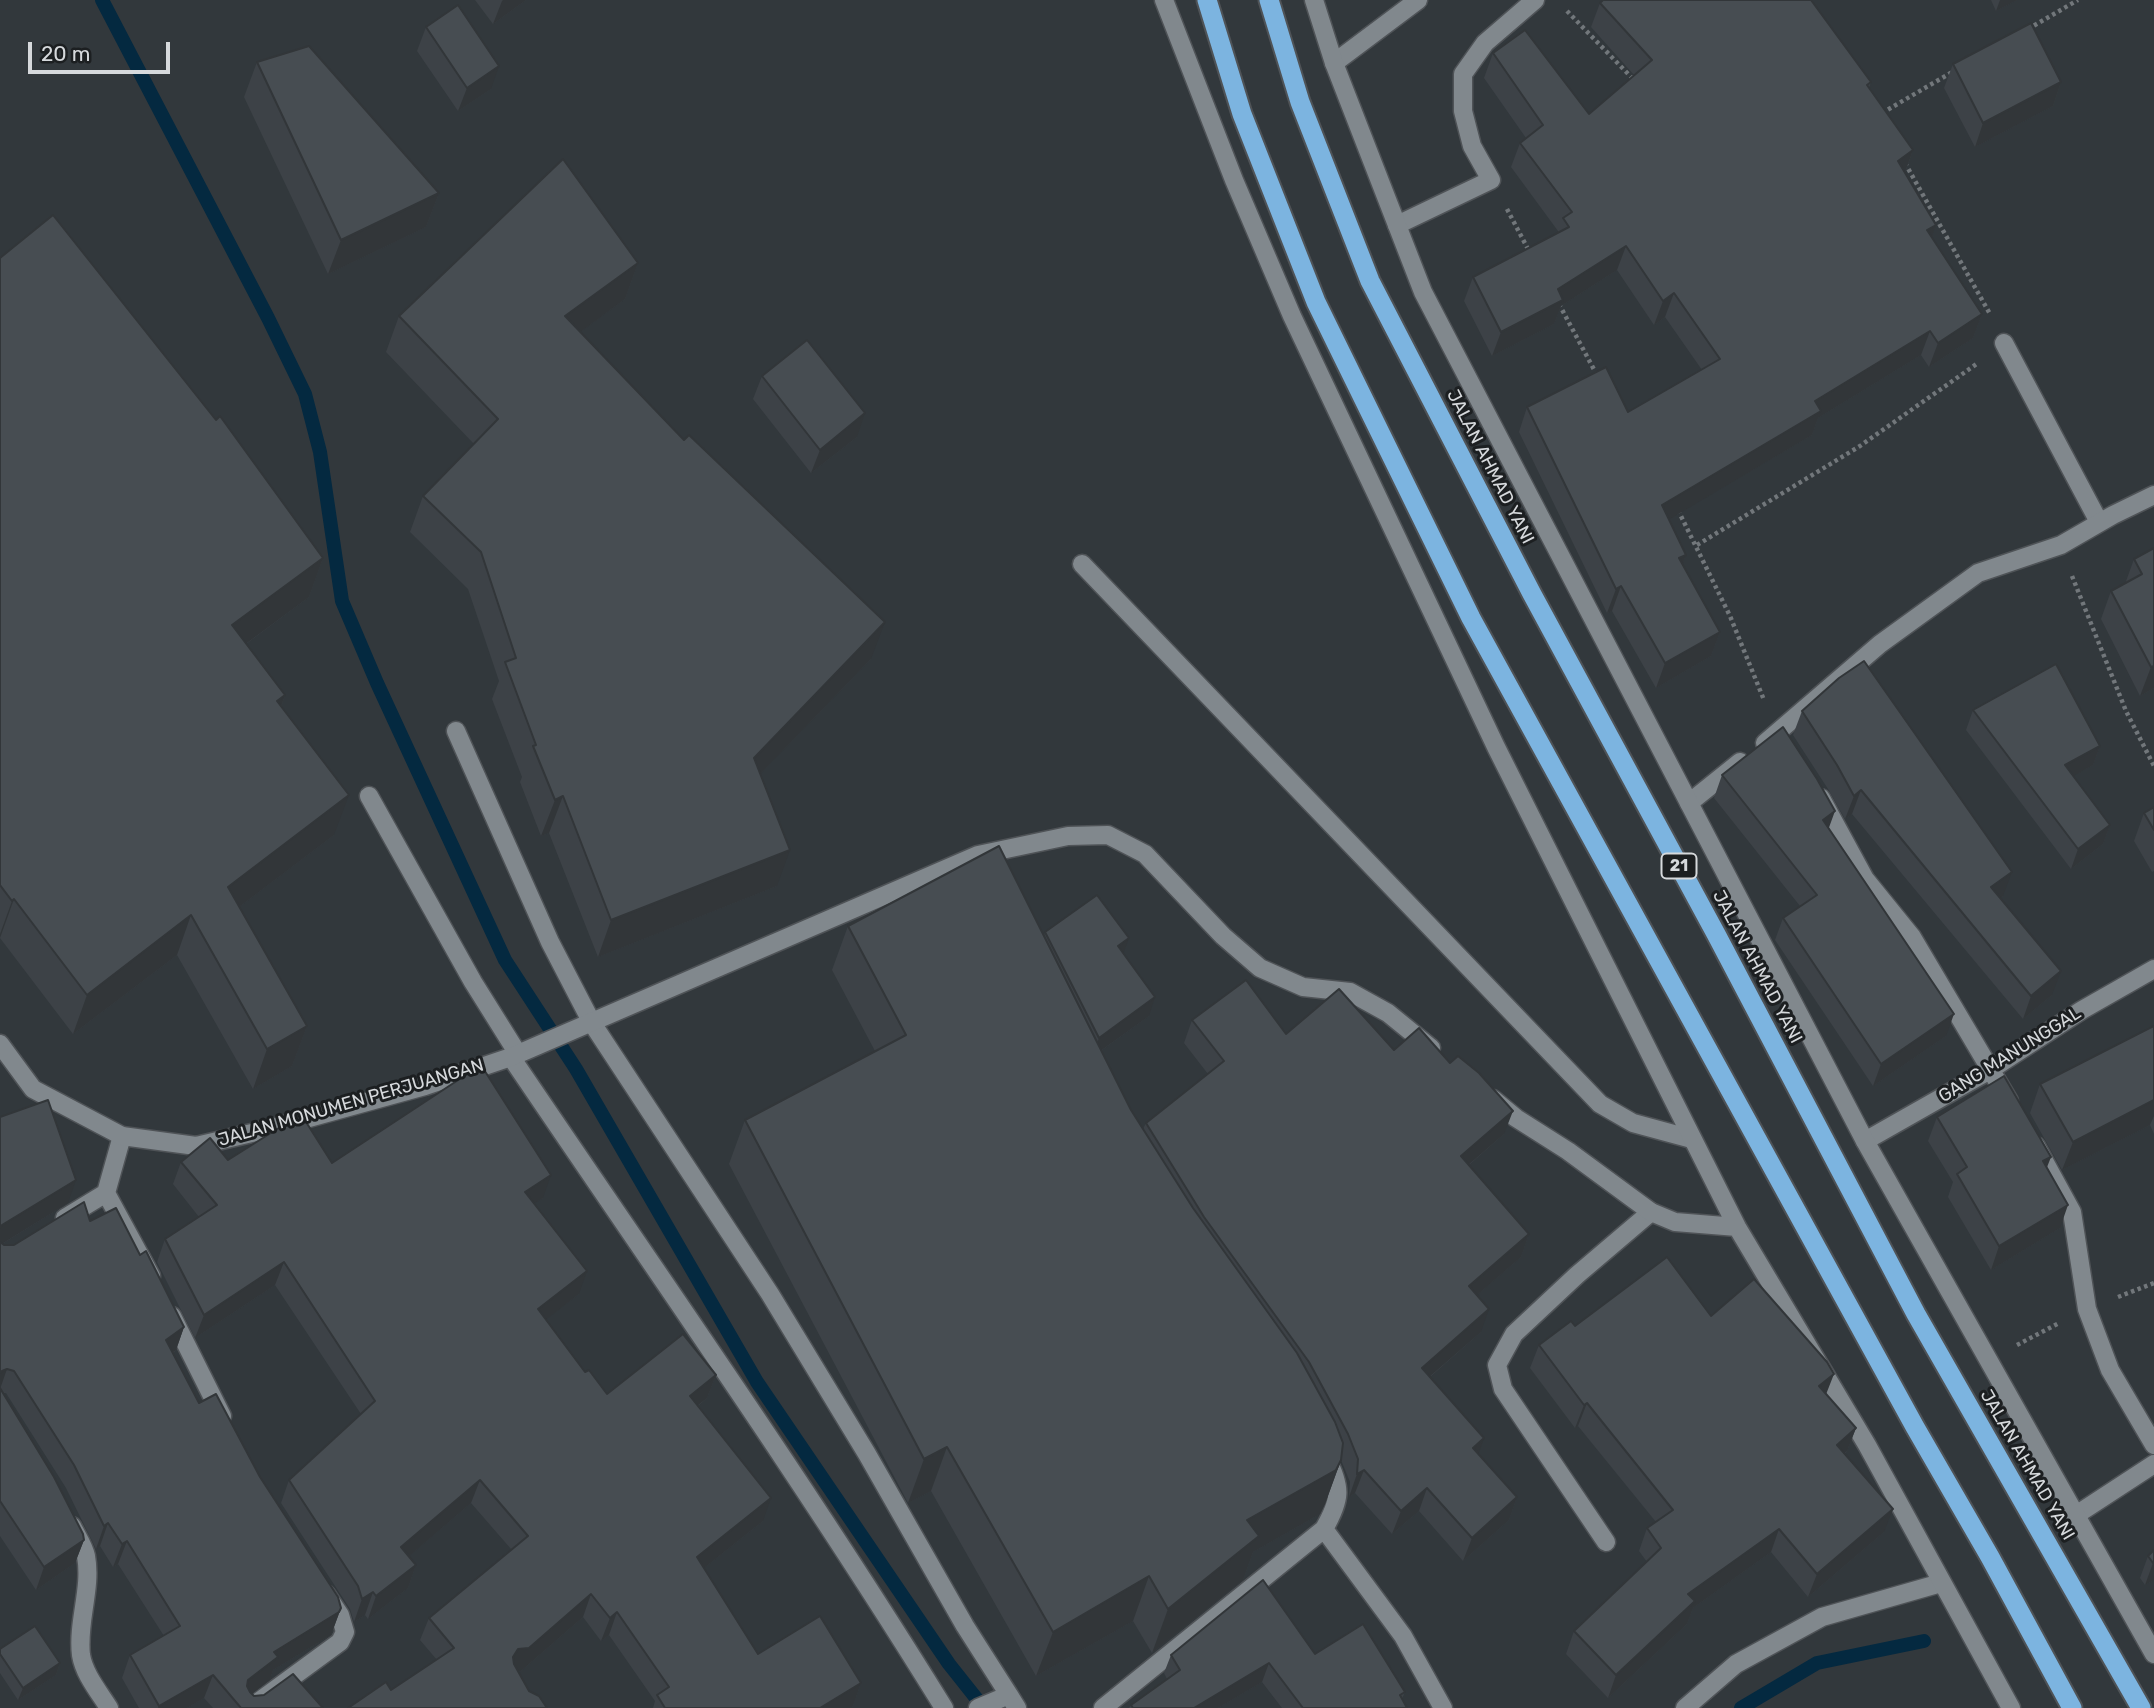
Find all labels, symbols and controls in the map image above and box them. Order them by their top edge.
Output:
scale bar [32,28,173,72]
text: 20 m [41,41,90,66]
street label: JALAN AHMAD YANI [1442,386,1538,548]
road number: 21 [1662,853,1696,878]
street label: JALAN AHMAD YANI [1707,887,1807,1047]
street label: GANG MANUNGGAL [1935,1002,2085,1108]
street label: JALAN MONUMEN PERJUANGAN [216,1055,486,1151]
street label: JALAN AHMAD YANI [1975,1386,2079,1544]

